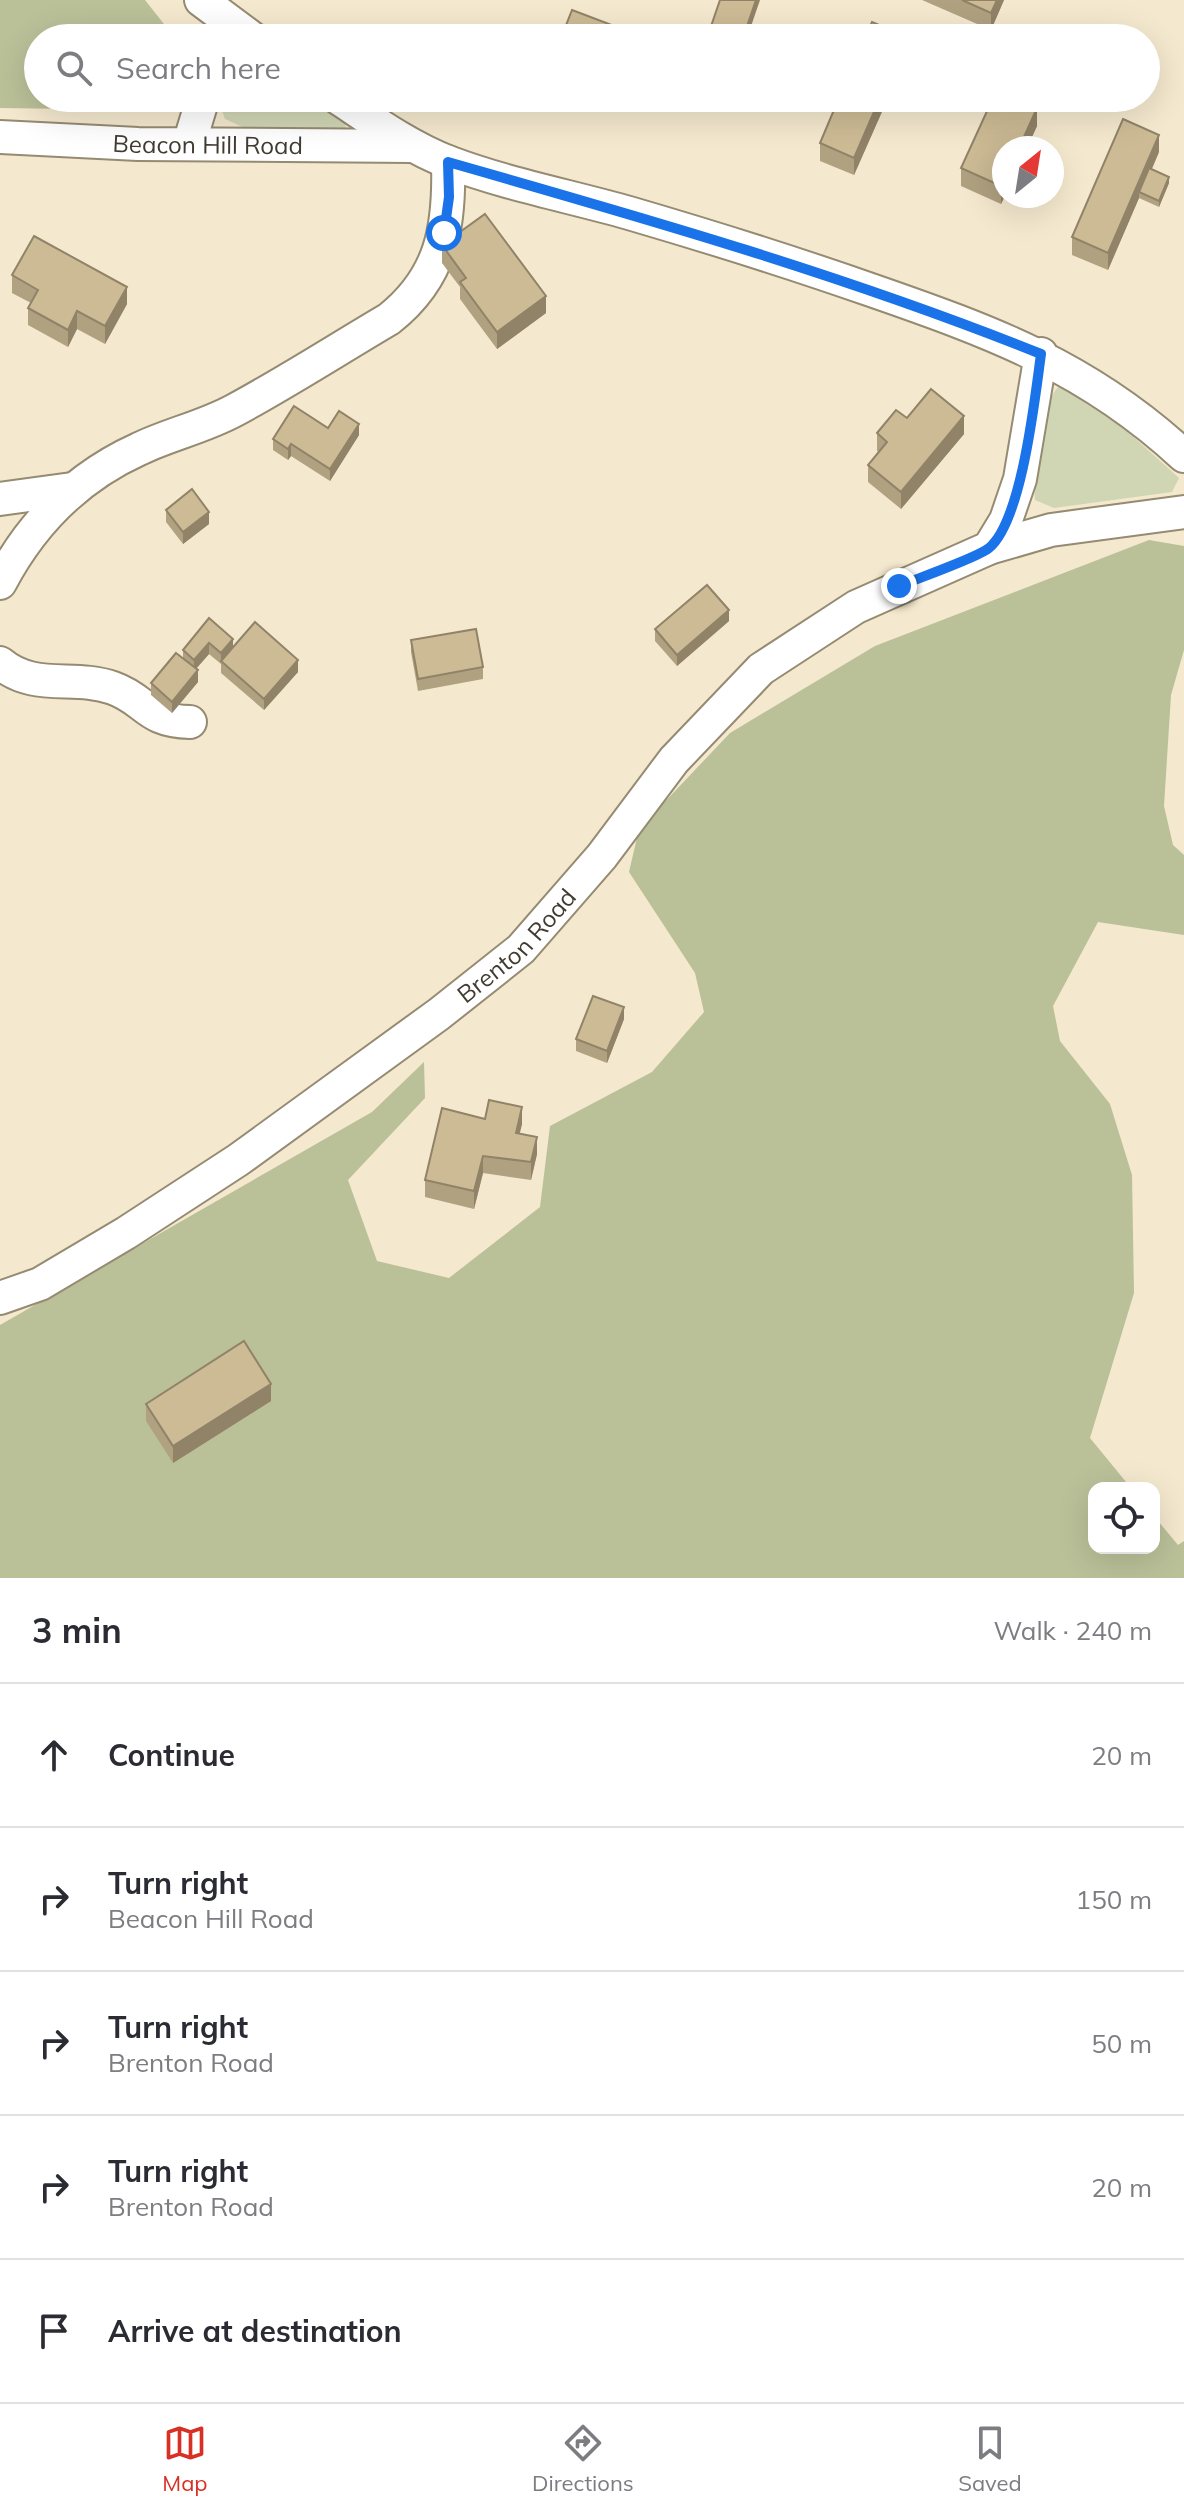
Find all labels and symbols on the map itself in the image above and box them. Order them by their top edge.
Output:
street label: Beacon Hill Road [112,128,303,160]
north arrow [992,136,1064,208]
route start [426,215,462,251]
route end [881,568,917,604]
street label: Brenton Road [451,882,582,1009]

